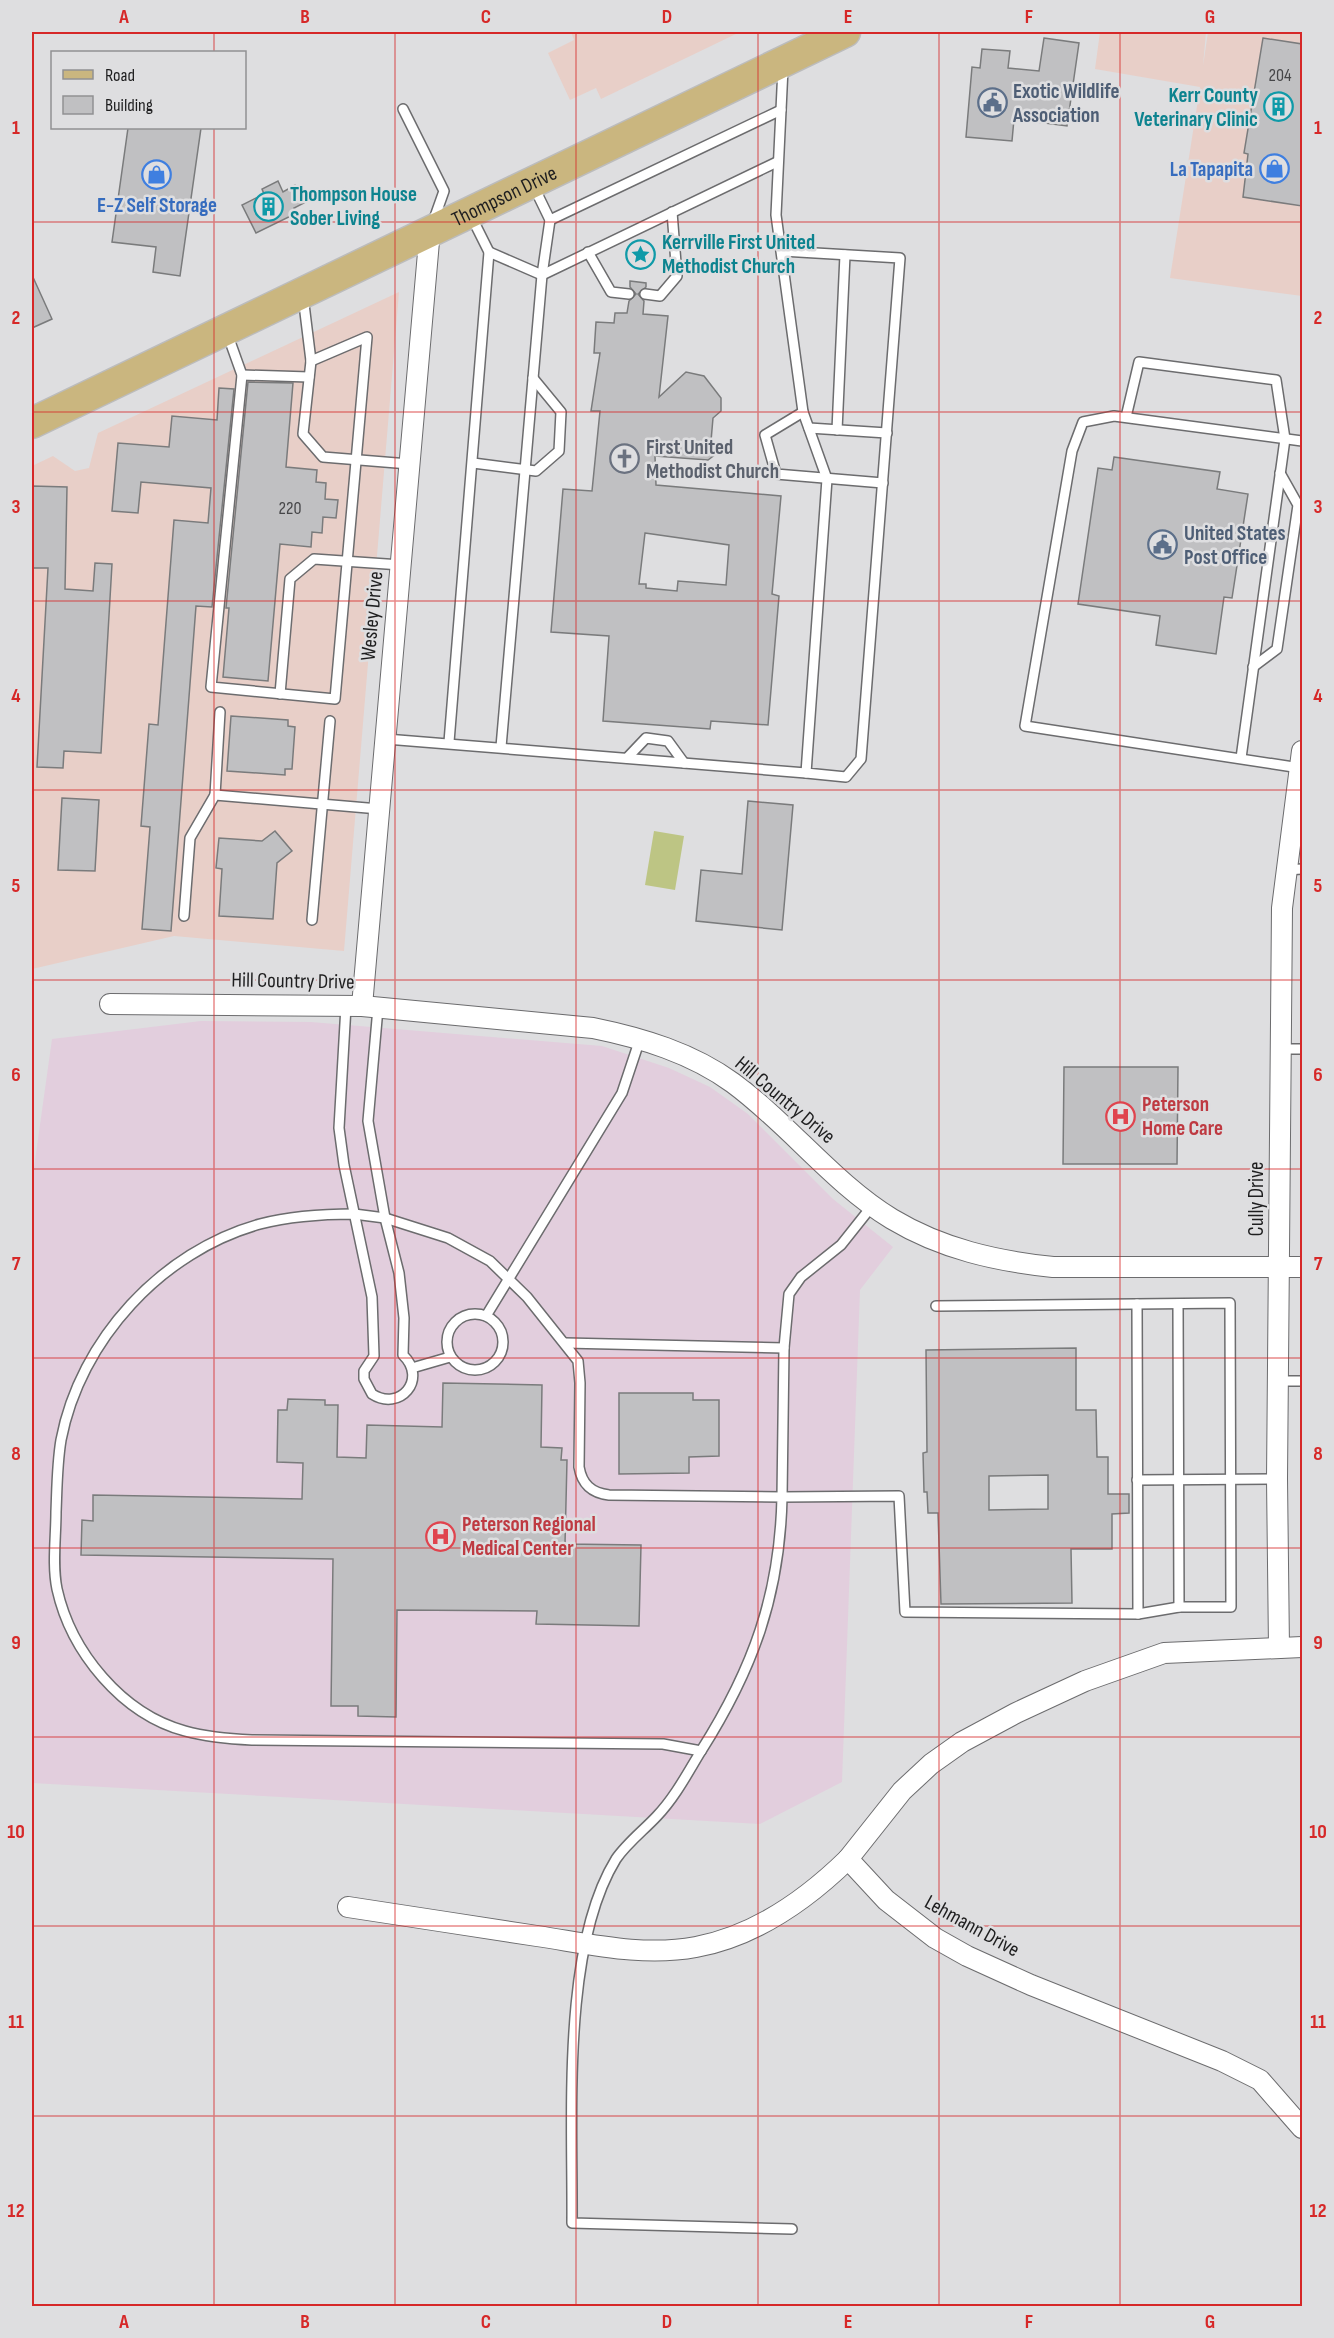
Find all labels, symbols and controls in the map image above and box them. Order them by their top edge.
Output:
text: A [118,5,129,29]
text: B [300,5,310,29]
text: C [481,5,491,29]
text: D [662,5,672,29]
text: E [844,5,852,29]
text: F [1025,5,1033,29]
text: G [1205,5,1215,29]
legend [51,51,246,129]
text: Road [105,65,135,86]
house number: 204 [1269,65,1292,86]
place label: Exotic Wildlife Association [1012,79,1119,128]
place label: Kerr County Veterinary Clinic [1134,83,1258,132]
public building icon: Exotic Wildlife Association [976,87,1008,119]
building icon: Kerr County Veterinary Clinic [1263,91,1295,123]
text: Building [105,95,153,116]
text: 1 [12,116,20,140]
text: 1 [1314,116,1322,140]
shop icon: La Tapapita [1258,153,1290,185]
place label: La Tapapita [1170,157,1253,182]
shop icon: E-Z Self Storage [141,158,173,190]
street label: Thompson Drive [448,160,561,232]
place label: Thompson House Sober Living [290,182,417,231]
building icon: Thompson House Sober Living [253,190,285,222]
place label: E-Z Self Storage [97,193,217,218]
place label: Kerrville First United Methodist Church [662,230,815,279]
place icon: Kerrville First United Methodist Church [625,238,657,270]
text: 2 [12,306,20,330]
text: 2 [1314,306,1322,330]
place label: First United Methodist Church [646,435,779,484]
church icon: First United Methodist Church [609,443,641,475]
text: 3 [12,495,21,519]
text: 3 [1314,495,1323,519]
house number: 220 [279,498,301,519]
place label: United States Post Office [1184,521,1286,570]
public building icon: United States Post Office [1147,529,1179,561]
street label: Wesley Drive [356,570,388,662]
text: 4 [11,684,21,708]
text: 4 [1313,684,1323,708]
text: 5 [12,874,21,898]
text: 5 [1314,874,1323,898]
street label: Hill Country Drive [231,967,355,995]
street label: Hill Country Drive [730,1051,840,1149]
text: 6 [11,1063,21,1087]
text: 6 [1313,1063,1323,1087]
place label: Peterson Home Care [1142,1092,1223,1141]
hospital icon: Peterson Home Care [1105,1100,1137,1132]
street label: Cully Drive [1244,1162,1269,1236]
text: 7 [12,1252,21,1276]
text: 7 [1314,1252,1323,1276]
text: 8 [11,1442,21,1466]
text: 8 [1313,1442,1323,1466]
place label: Peterson Regional Medical Center [462,1512,596,1561]
hospital icon: Peterson Regional Medical Center [425,1520,457,1552]
text: 9 [11,1631,21,1655]
text: 9 [1313,1631,1323,1655]
text: 10 [7,1820,25,1844]
text: 10 [1309,1820,1327,1844]
street label: Lehmann Drive [920,1890,1024,1962]
text: 11 [8,2010,24,2034]
text: 11 [1310,2010,1326,2034]
text: 12 [8,2199,24,2223]
text: 12 [1310,2199,1326,2223]
text: A [118,2310,129,2334]
text: B [300,2310,310,2334]
text: C [481,2310,491,2334]
text: D [662,2310,672,2334]
text: E [844,2310,852,2334]
text: F [1025,2310,1033,2334]
text: G [1205,2310,1215,2334]

